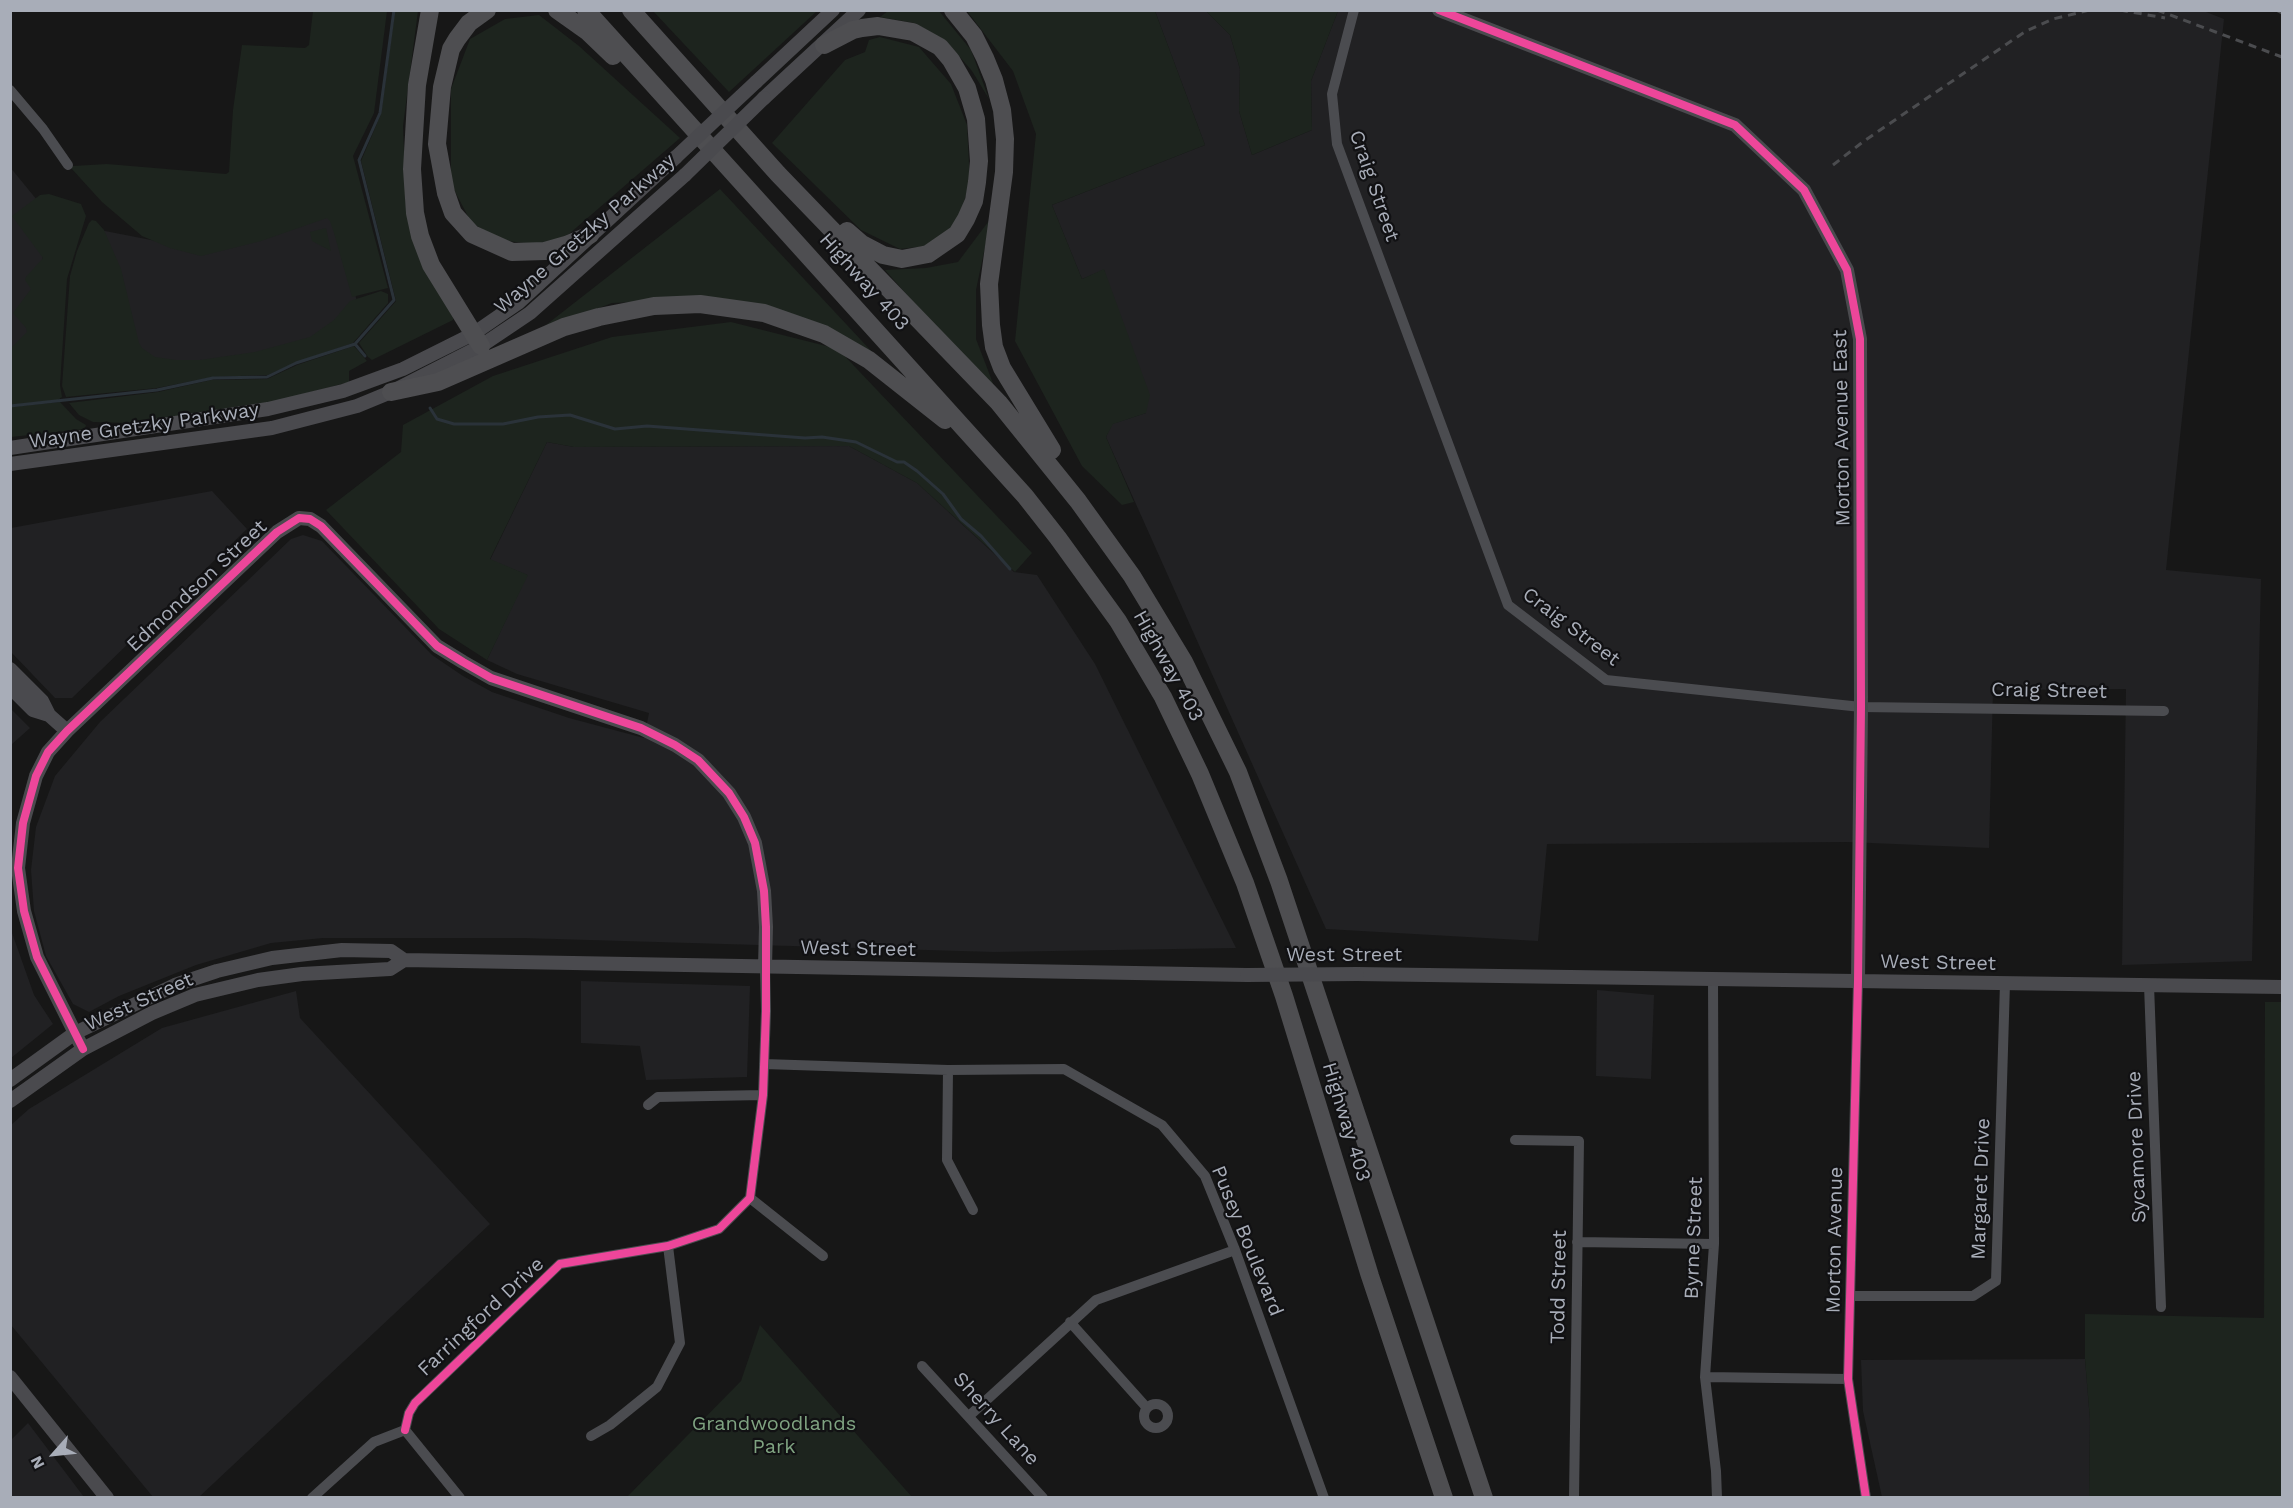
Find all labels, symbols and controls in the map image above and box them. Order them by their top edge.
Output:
street label: Craig Street [1344,127,1404,245]
street label: Wayne Gretzky Parkway [490,149,680,319]
street label: Highway 403 [814,228,914,336]
street label: Morton Avenue East [1828,329,1856,527]
street label: Wayne Gretzky Parkway [28,398,260,454]
street label: Edmondson Street [122,515,272,657]
street label: Craig Street [1517,583,1625,671]
street label: Highway 403 [1128,606,1208,726]
street label: Craig Street [1991,678,2107,704]
street label: West Street [800,936,916,962]
street label: West Street [1286,943,1402,967]
street label: West Street [1880,950,1996,976]
street label: West Street [81,967,197,1037]
street label: Highway 403 [1317,1060,1375,1184]
street label: Sycamore Drive [2122,1071,2152,1223]
street label: Margaret Drive [1967,1118,1995,1260]
street label: Pusey Boulevard [1206,1162,1288,1320]
street label: Morton Avenue [1822,1166,1848,1314]
street label: Byrne Street [1680,1176,1708,1300]
street label: Todd Street [1546,1230,1572,1344]
street label: Farringford Drive [413,1252,549,1382]
street label: Sherry Lane [948,1367,1044,1471]
park label: Grandwoodlands Park [692,1412,856,1459]
north arrow [24,1424,84,1484]
text: N [26,1453,49,1472]

